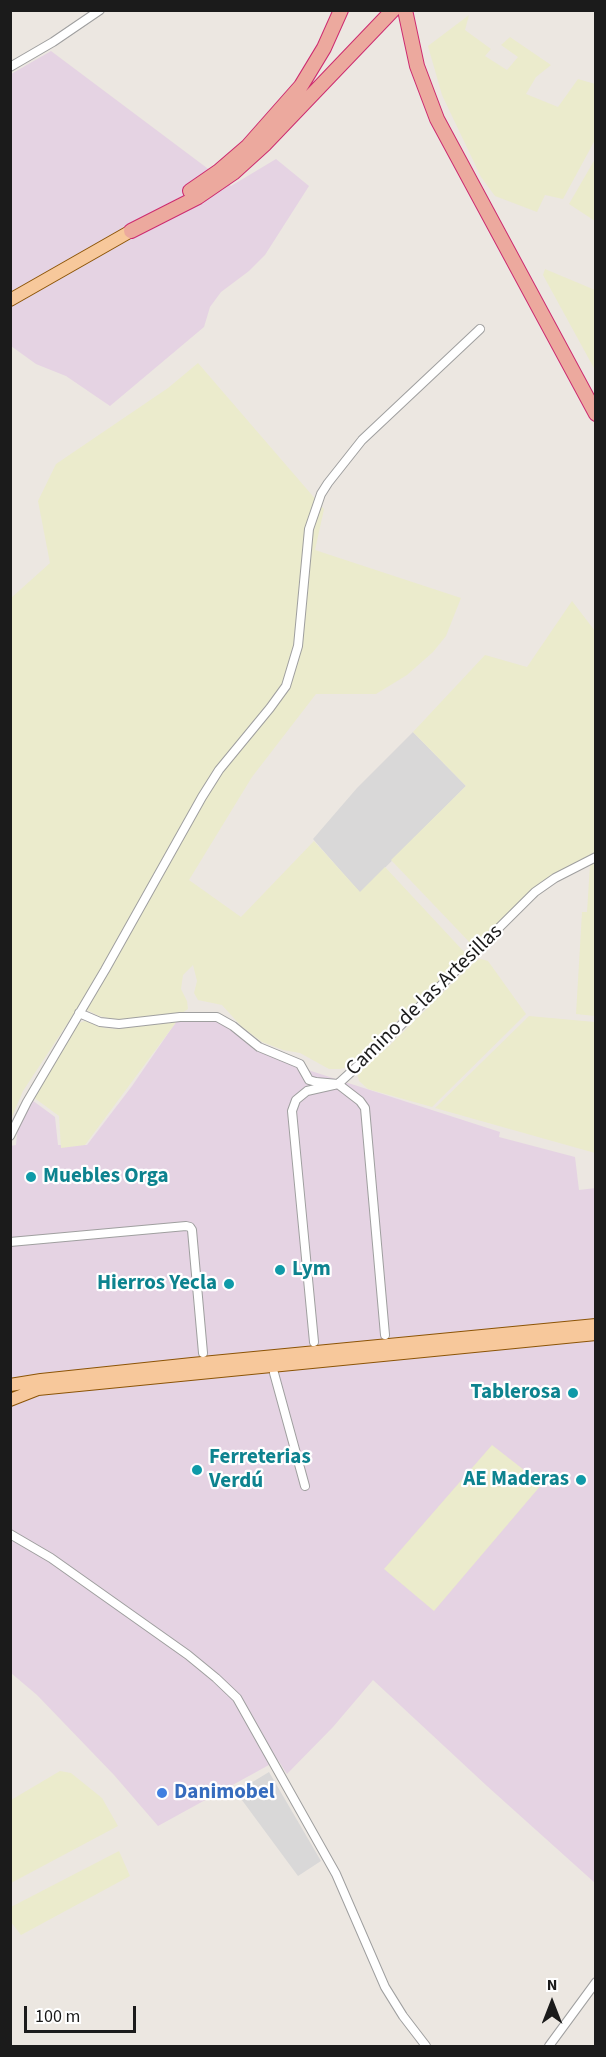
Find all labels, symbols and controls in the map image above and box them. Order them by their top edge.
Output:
street label: Camino de las Artesillas [342,920,508,1082]
place label: Muebles Orga [43,1164,169,1190]
marker: Muebles Orga [24,1170,38,1184]
place label: Lym [292,1257,331,1283]
marker: Lym [273,1263,287,1277]
place label: Hierros Yecla [97,1271,217,1297]
marker: Hierros Yecla [222,1277,236,1291]
place label: Tablerosa [471,1380,561,1406]
marker: Tablerosa [566,1386,580,1400]
place label: Ferreterias Verdú [209,1445,311,1495]
marker: Ferreterias Verdú [190,1463,204,1477]
place label: AE Maderas [463,1467,569,1493]
marker: AE Maderas [574,1473,588,1487]
place label: Danimobel [174,1780,275,1806]
marker: Danimobel [155,1786,169,1800]
north arrow [522,1973,582,2033]
text: N [547,1974,557,1996]
scale bar [27,1994,140,2032]
text: 100 m [35,2004,80,2029]

